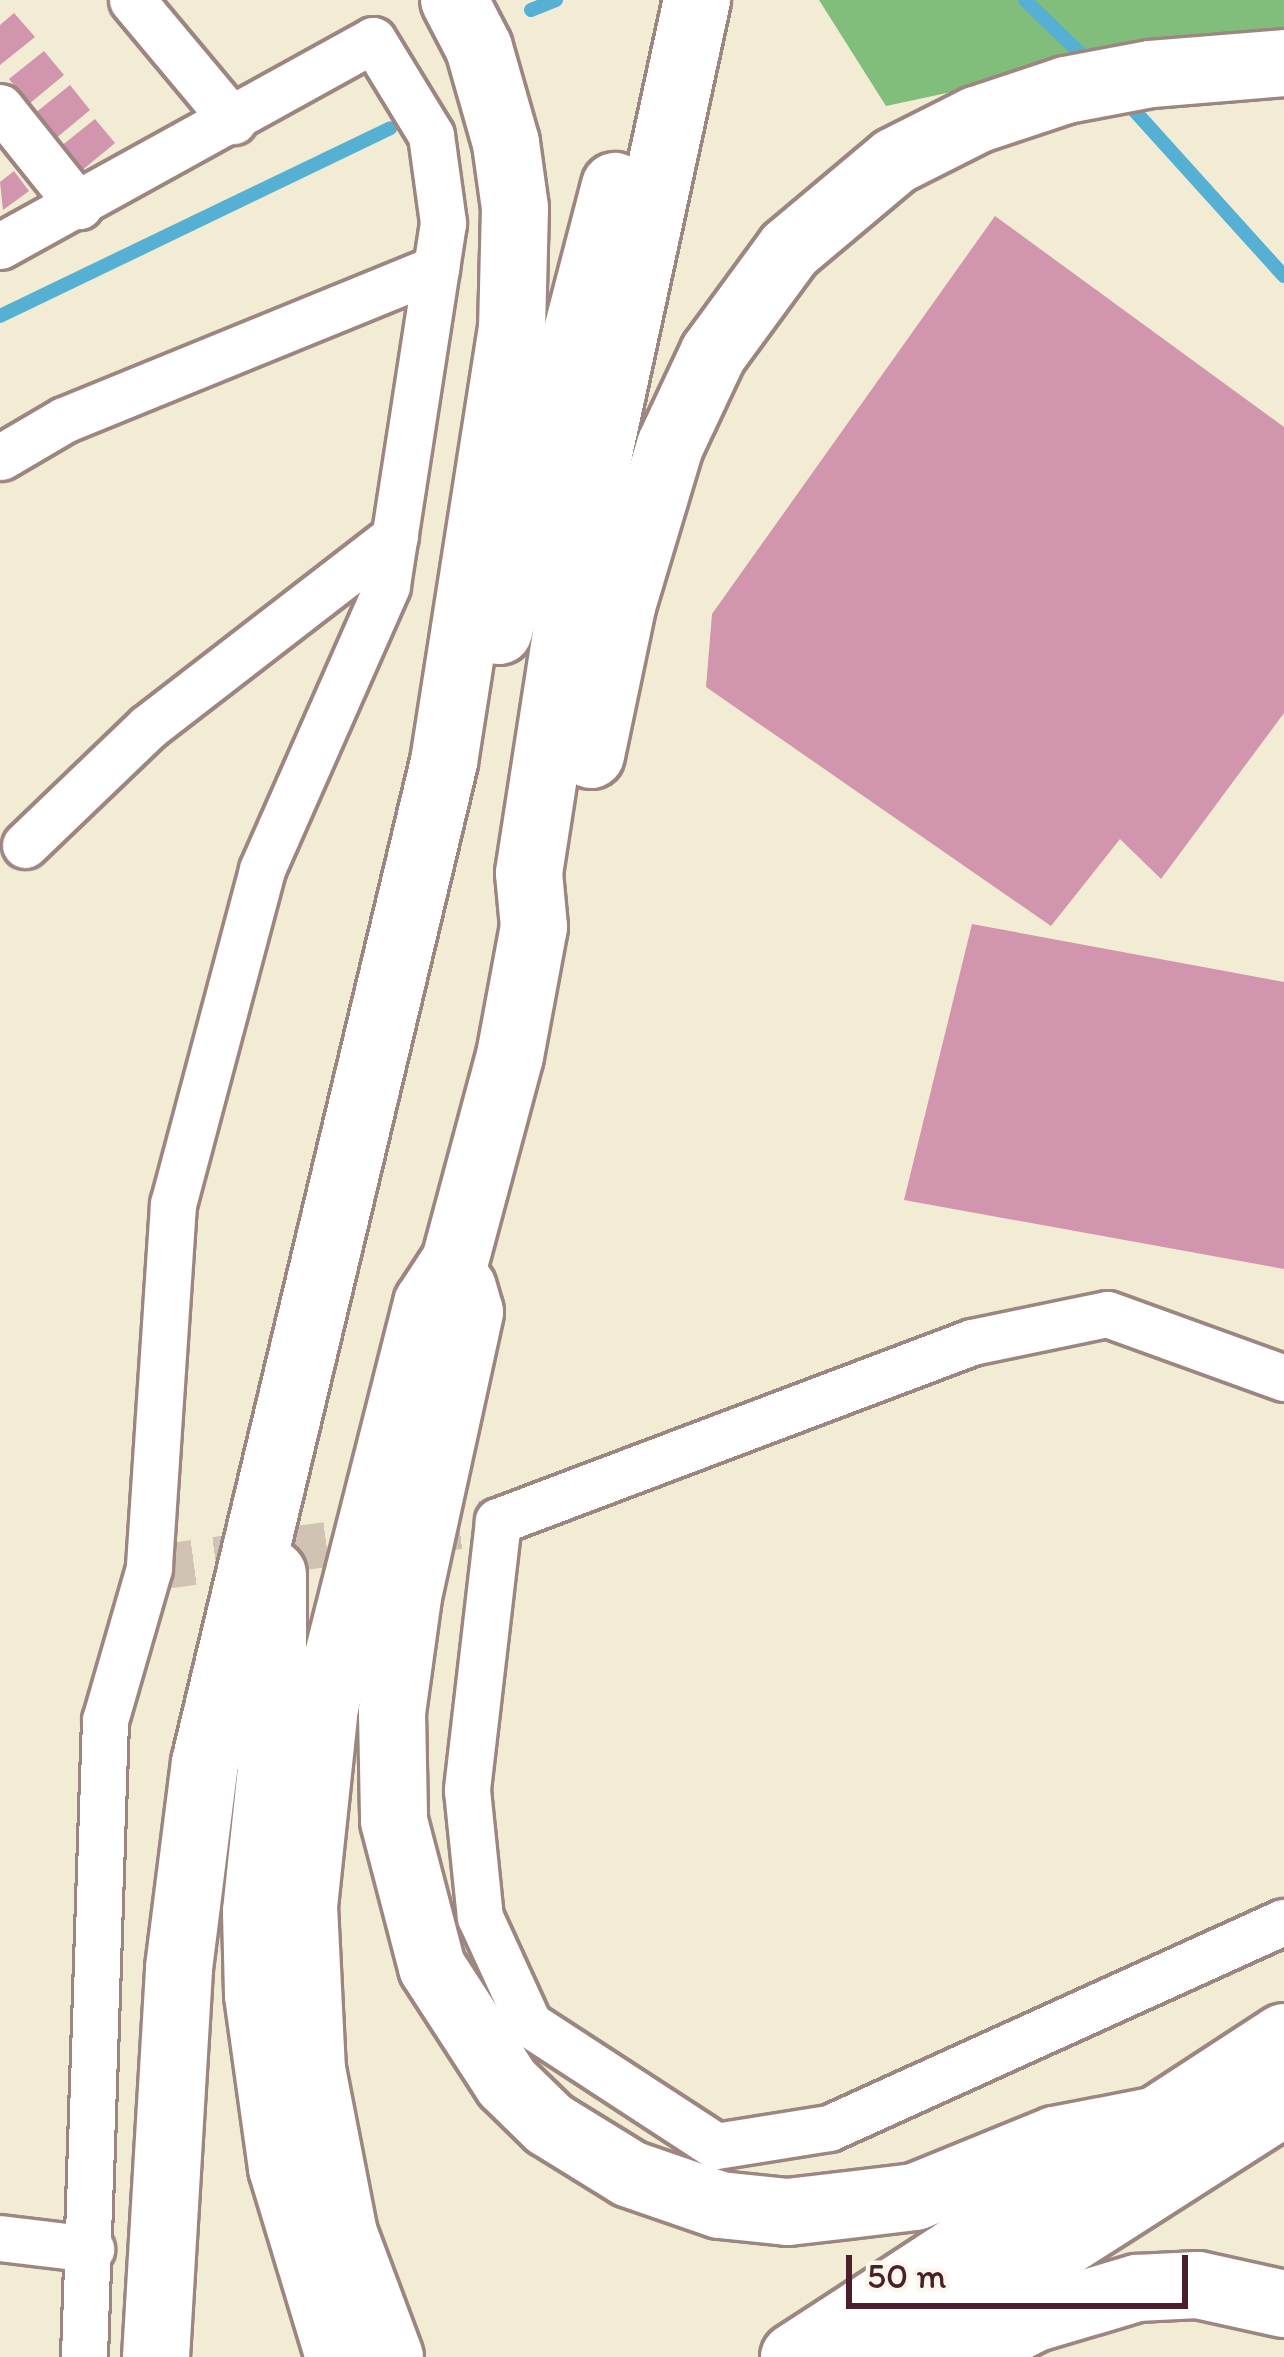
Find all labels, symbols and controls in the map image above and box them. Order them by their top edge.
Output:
scale bar [852,2231,1194,2305]
text: 50 m [867,2254,946,2297]

